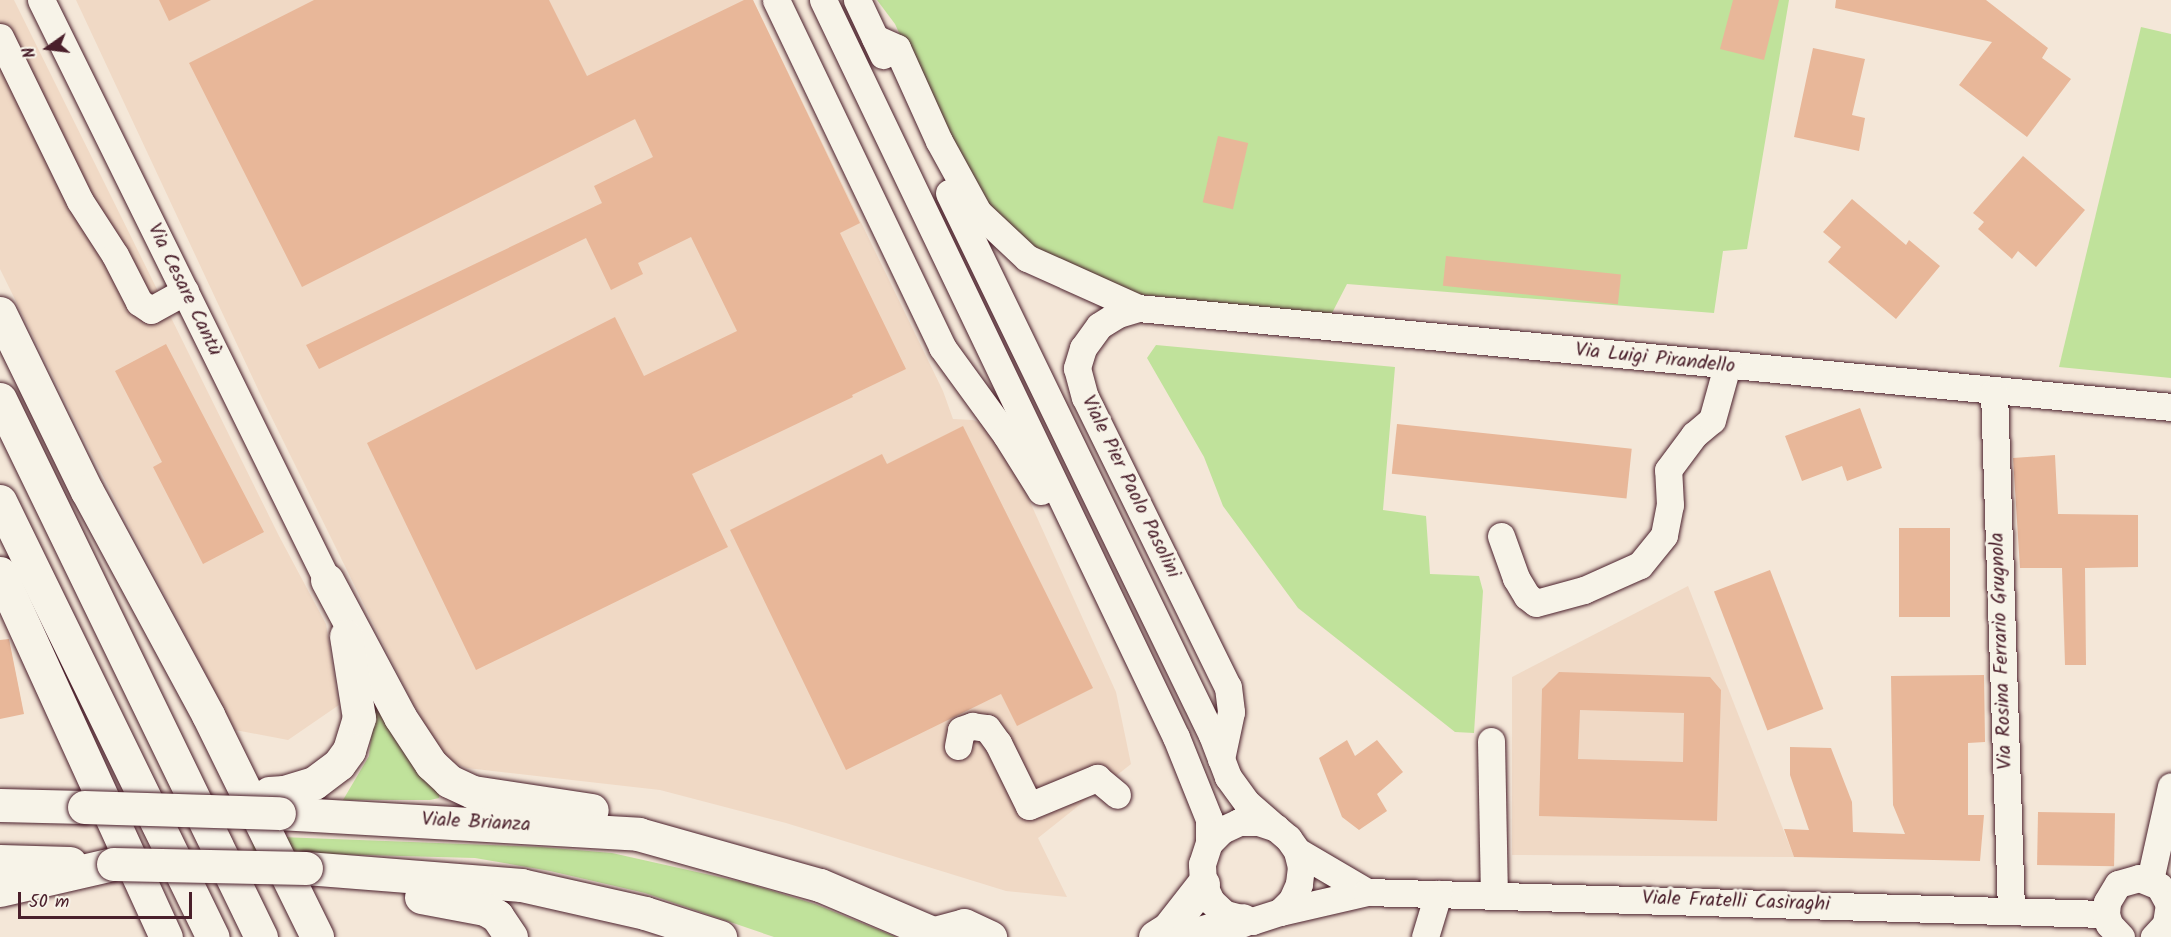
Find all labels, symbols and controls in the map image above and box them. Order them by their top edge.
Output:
north arrow [18,18,78,78]
text: N [17,45,43,60]
street label: Via Cesare Cantù [142,220,226,360]
street label: Via Luigi Pirandello [1574,339,1736,379]
street label: Viale Pier Paolo Pasolini [1075,392,1185,582]
street label: Via Rosina Ferrario Grugnola [1986,532,2018,770]
street label: Viale Brianza [421,808,531,838]
scale bar [21,880,195,918]
street label: Viale Fratelli Casiraghi [1642,887,1830,917]
text: 50 m [29,888,69,917]

